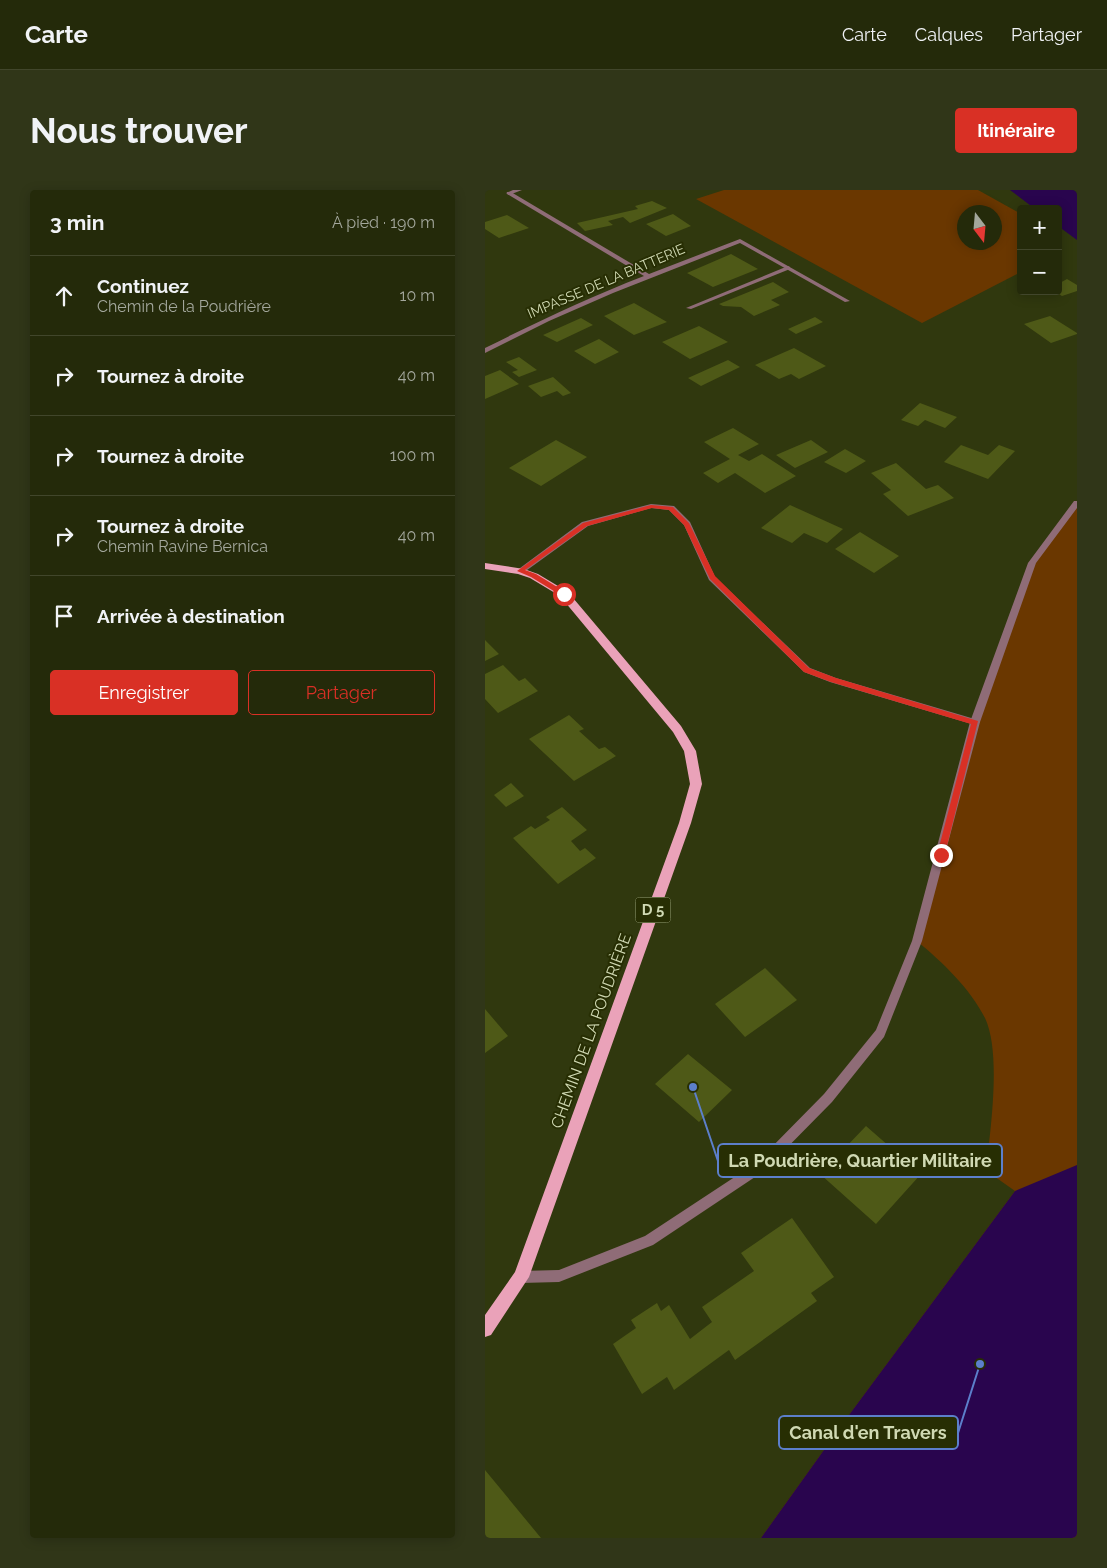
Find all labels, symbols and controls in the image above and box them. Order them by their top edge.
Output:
text: Carte [25,20,88,49]
text: Carte [842,24,887,45]
text: Calques [915,24,983,45]
text: Partager [1011,24,1082,45]
button: Itinéraire [955,108,1077,153]
text: Nous trouver [30,110,248,151]
north arrow [957,205,1002,250]
map controls [1017,205,1062,295]
button: + [1017,205,1062,250]
text: 3 min [50,210,104,235]
text: À pied · 190 m [332,213,435,232]
street label: IMPASSE DE LA BATTERIE [525,241,687,321]
button: − [1017,250,1062,295]
text: Continuez [97,275,189,297]
icon: ahead [50,282,78,310]
text: 10 m [400,286,435,305]
text: Chemin de la Poudrière [97,297,271,316]
icon: right [50,362,78,390]
text: Tournez à droite [97,365,244,387]
text: 40 m [398,366,435,385]
icon: right [50,442,78,470]
text: Tournez à droite [97,445,244,467]
text: 100 m [390,446,435,465]
text: Tournez à droite [97,515,244,537]
icon: right [50,522,78,550]
text: 40 m [398,526,435,545]
text: Chemin Ravine Bernica [97,537,268,556]
route start [553,583,576,606]
icon: arrive [50,602,78,630]
text: Arrivée à destination [97,605,285,627]
button: Enregistrer [50,670,238,715]
button: Partager [248,670,435,715]
route end [930,844,953,867]
road number: D 5 [635,898,671,922]
street label: CHEMIN DE LA POUDRIÈRE [546,930,635,1131]
callout: La Poudrière, Quartier Militaire [718,1144,1002,1177]
text: La Poudrière, Quartier Militaire [728,1150,992,1171]
callout: Canal d'en Travers [779,1416,958,1449]
text: Canal d'en Travers [789,1422,947,1443]

